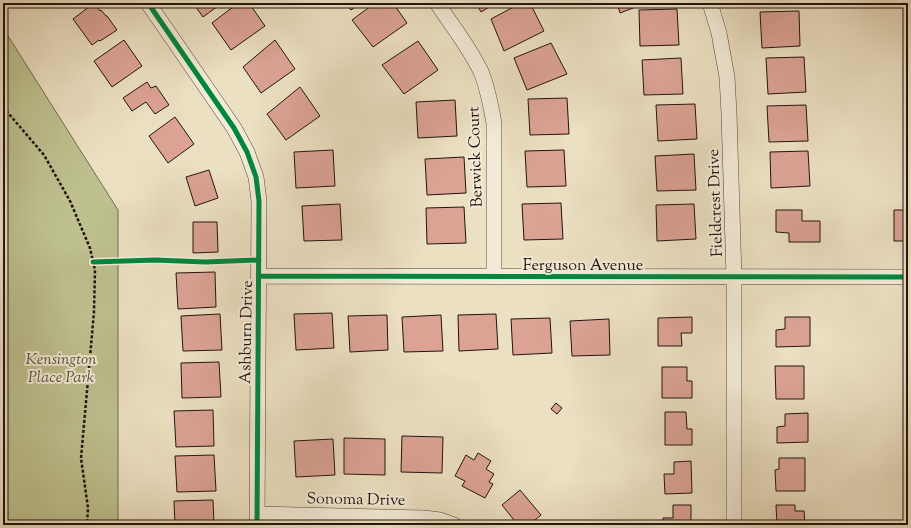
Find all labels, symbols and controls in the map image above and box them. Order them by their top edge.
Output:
street label: Berwick Court [463,105,490,208]
street label: Fieldcrest Drive [703,149,730,257]
street label: Ferguson Avenue [523,255,643,278]
street label: Ashburn Drive [235,280,260,384]
park label: Kensington Place Park [26,349,97,390]
street label: Sonoma Drive [306,488,406,513]

